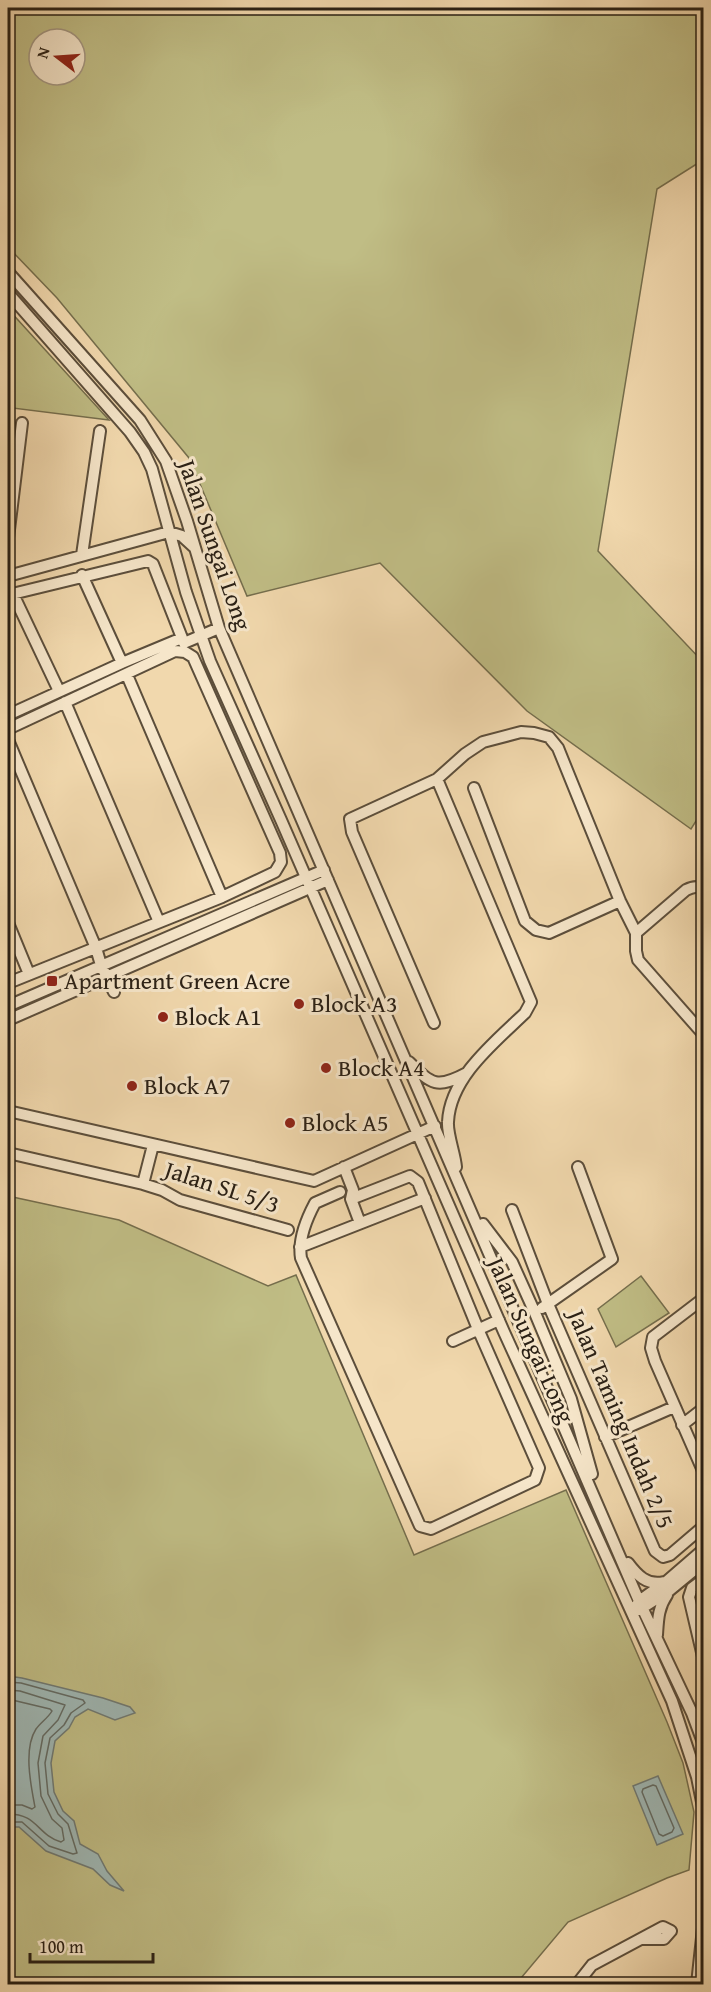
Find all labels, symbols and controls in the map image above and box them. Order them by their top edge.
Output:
north arrow [27,27,87,87]
text: N [30,44,56,61]
street label: Jalan Sungai Long [169,452,261,635]
place label: Apartment Green Acre [64,963,290,998]
marker: Apartment Green Acre [45,974,59,988]
place label: Block A3 [311,986,397,1021]
marker: Block A3 [292,997,306,1011]
place label: Block A1 [175,999,261,1034]
marker: Block A1 [156,1010,170,1024]
place label: Block A4 [338,1050,424,1085]
marker: Block A4 [319,1061,333,1075]
place label: Block A7 [144,1068,230,1103]
marker: Block A7 [125,1079,139,1093]
place label: Block A5 [302,1105,388,1140]
marker: Block A5 [283,1116,297,1130]
street label: Jalan SL 5/3 [157,1151,284,1222]
street label: Jalan Sungai Long [478,1248,584,1429]
street label: Jalan Taming Indah 2/5 [558,1301,683,1534]
scale bar [30,1926,153,1964]
text: 100 m [39,1933,84,1960]

